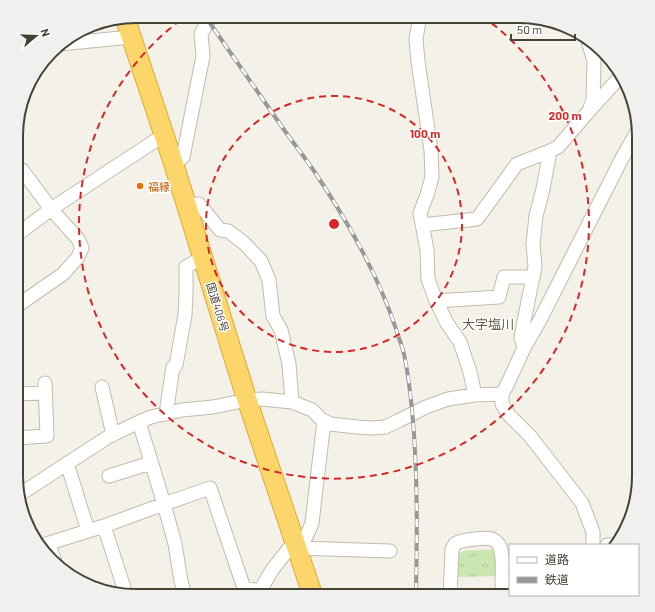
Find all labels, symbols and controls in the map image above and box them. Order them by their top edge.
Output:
north arrow [16,16,56,56]
scale bar [511,16,575,42]
text: 50 m [517,22,542,36]
text: N [39,27,53,38]
text: 200 m [549,108,581,122]
text: 100 m [410,126,440,140]
place label: 福縁 [148,180,170,193]
marker: 福縁 [135,181,145,191]
centre of rings [327,217,341,231]
street label: 国道406号 [204,281,232,333]
district label: 大字塩川 [462,316,514,332]
legend [509,544,639,596]
text: 道路 [545,552,569,566]
text: 鉄道 [545,572,569,586]

